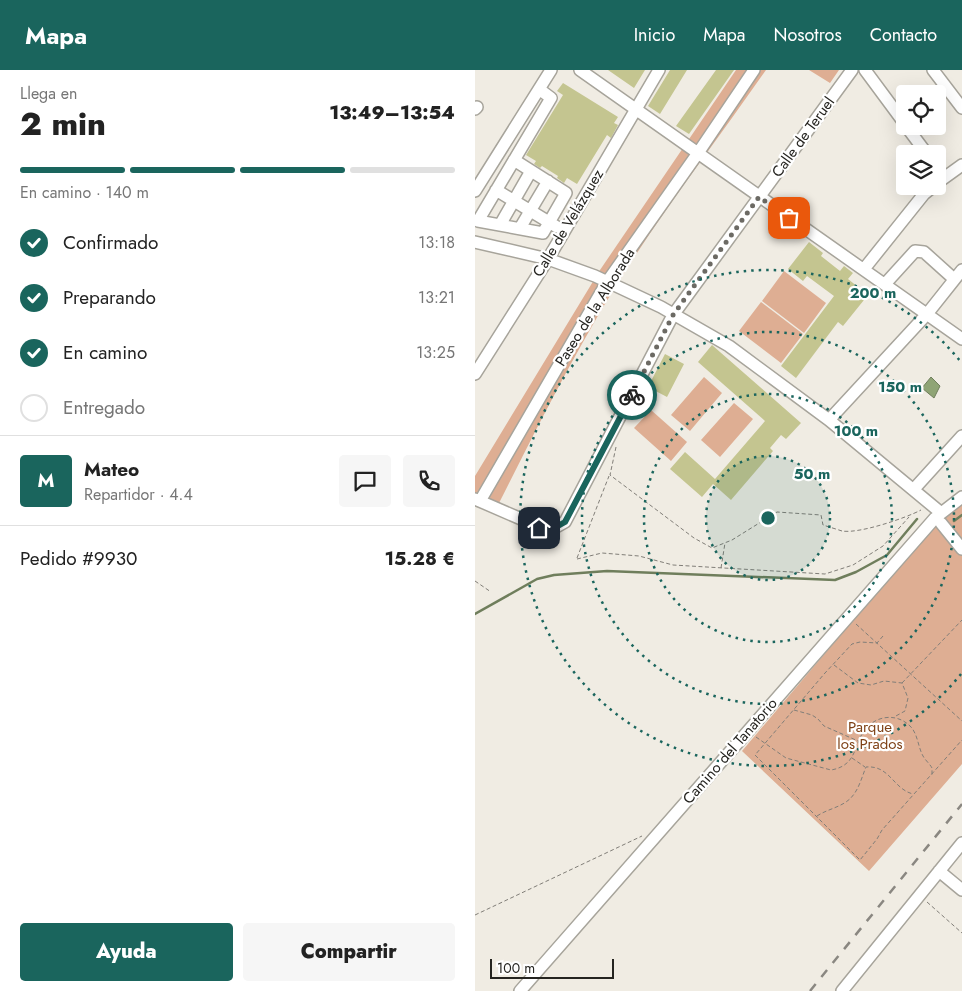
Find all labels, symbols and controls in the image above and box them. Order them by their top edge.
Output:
text: Mapa [25,18,87,53]
text: Inicio [634,22,675,48]
text: Mapa [703,22,745,48]
text: Nosotros [773,22,842,48]
text: Contacto [870,22,937,48]
text: Llega en [20,82,77,105]
map controls [896,85,946,195]
button: locate [896,85,946,135]
street label: Calle de Teruel [766,92,840,182]
text: 13:49–13:54 [329,99,455,126]
text: 2 min [20,101,106,147]
button: layers [896,145,946,195]
street label: Calle de Velázquez [527,165,609,281]
text: En camino · 140 m [20,181,149,204]
pin [768,197,810,239]
icon: bag [775,204,803,232]
icon: check [20,229,48,257]
text: Confirmado [63,229,158,256]
text: 13:18 [418,231,455,254]
street label: Paseo de la Alborada [550,244,640,370]
text: 200 m [850,282,896,304]
icon: check [20,284,48,312]
text: Preparando [63,284,156,311]
text: 13:21 [418,286,455,309]
icon: check [20,339,48,367]
text: En camino [63,339,147,366]
text: 13:25 [416,341,455,364]
courier [607,370,657,420]
text: 150 m [878,376,922,398]
icon: bike [618,381,646,409]
text: Entregado [63,394,145,421]
text: 100 m [834,420,878,442]
button: chat [339,455,391,507]
button: phone [403,455,455,507]
text: Mateo [84,456,139,483]
text: 50 m [794,463,830,485]
text: M [38,467,54,494]
text: Repartidor · 4.4 [84,483,193,506]
pin [518,507,560,549]
centre of rings [759,509,777,527]
icon: home [525,514,553,542]
text: Pedido #9930 [20,545,137,572]
text: 15.28 € [384,545,455,572]
street label: Camino del Tanatorio [678,693,782,809]
park label: Parque los Prados [837,716,903,755]
button: Ayuda [20,923,233,981]
button: Compartir [243,923,455,981]
scale bar [490,956,614,979]
text: 100 m [497,958,535,978]

